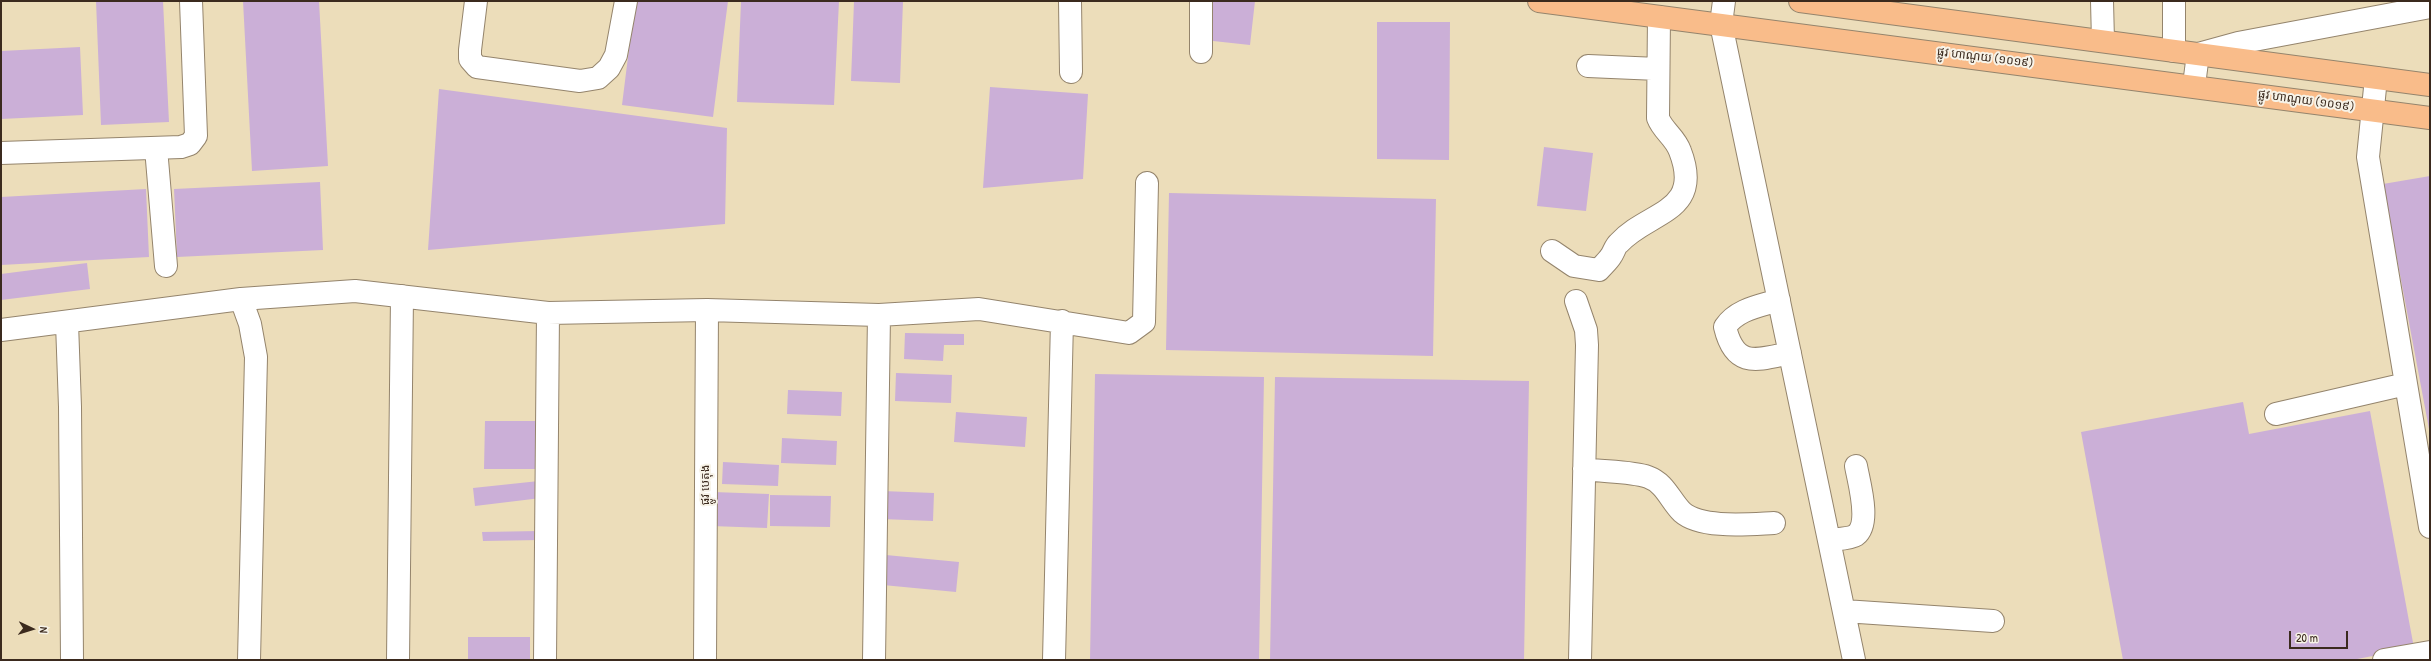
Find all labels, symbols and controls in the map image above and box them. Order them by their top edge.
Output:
street label: ផ្លូវ ហាណូយ (១០១៩) [1936,45,2034,71]
street label: ផ្លូវ ហាណូយ (១០១៩) [2257,87,2355,115]
street label: ផ្លូវ បេតុង [699,465,713,505]
north arrow [12,609,52,649]
scale bar [2291,623,2350,649]
text: N [37,626,51,633]
text: 20 m [2296,629,2318,646]

